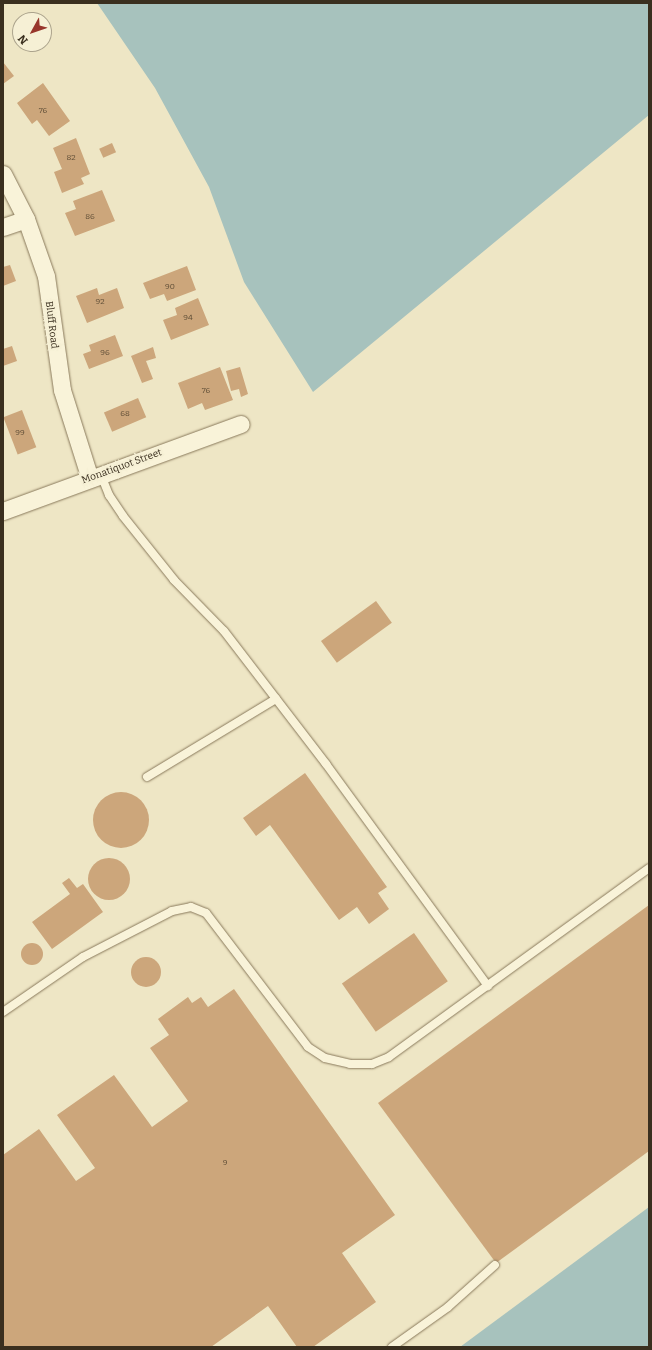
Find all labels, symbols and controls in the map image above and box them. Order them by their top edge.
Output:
north arrow [12,12,52,52]
text: N [15,32,31,47]
house number: 76 [39,106,47,116]
house number: 82 [66,153,76,163]
house number: 86 [85,212,95,222]
house number: 90 [165,282,175,292]
house number: 92 [95,297,105,307]
street label: Bluff Road [42,301,60,349]
house number: 94 [183,313,193,323]
house number: 96 [100,348,110,358]
house number: 76 [202,386,210,396]
house number: 68 [120,409,130,419]
house number: 99 [15,428,25,438]
street label: Monatiquot Street [80,447,164,487]
house number: 9 [223,1158,227,1168]

